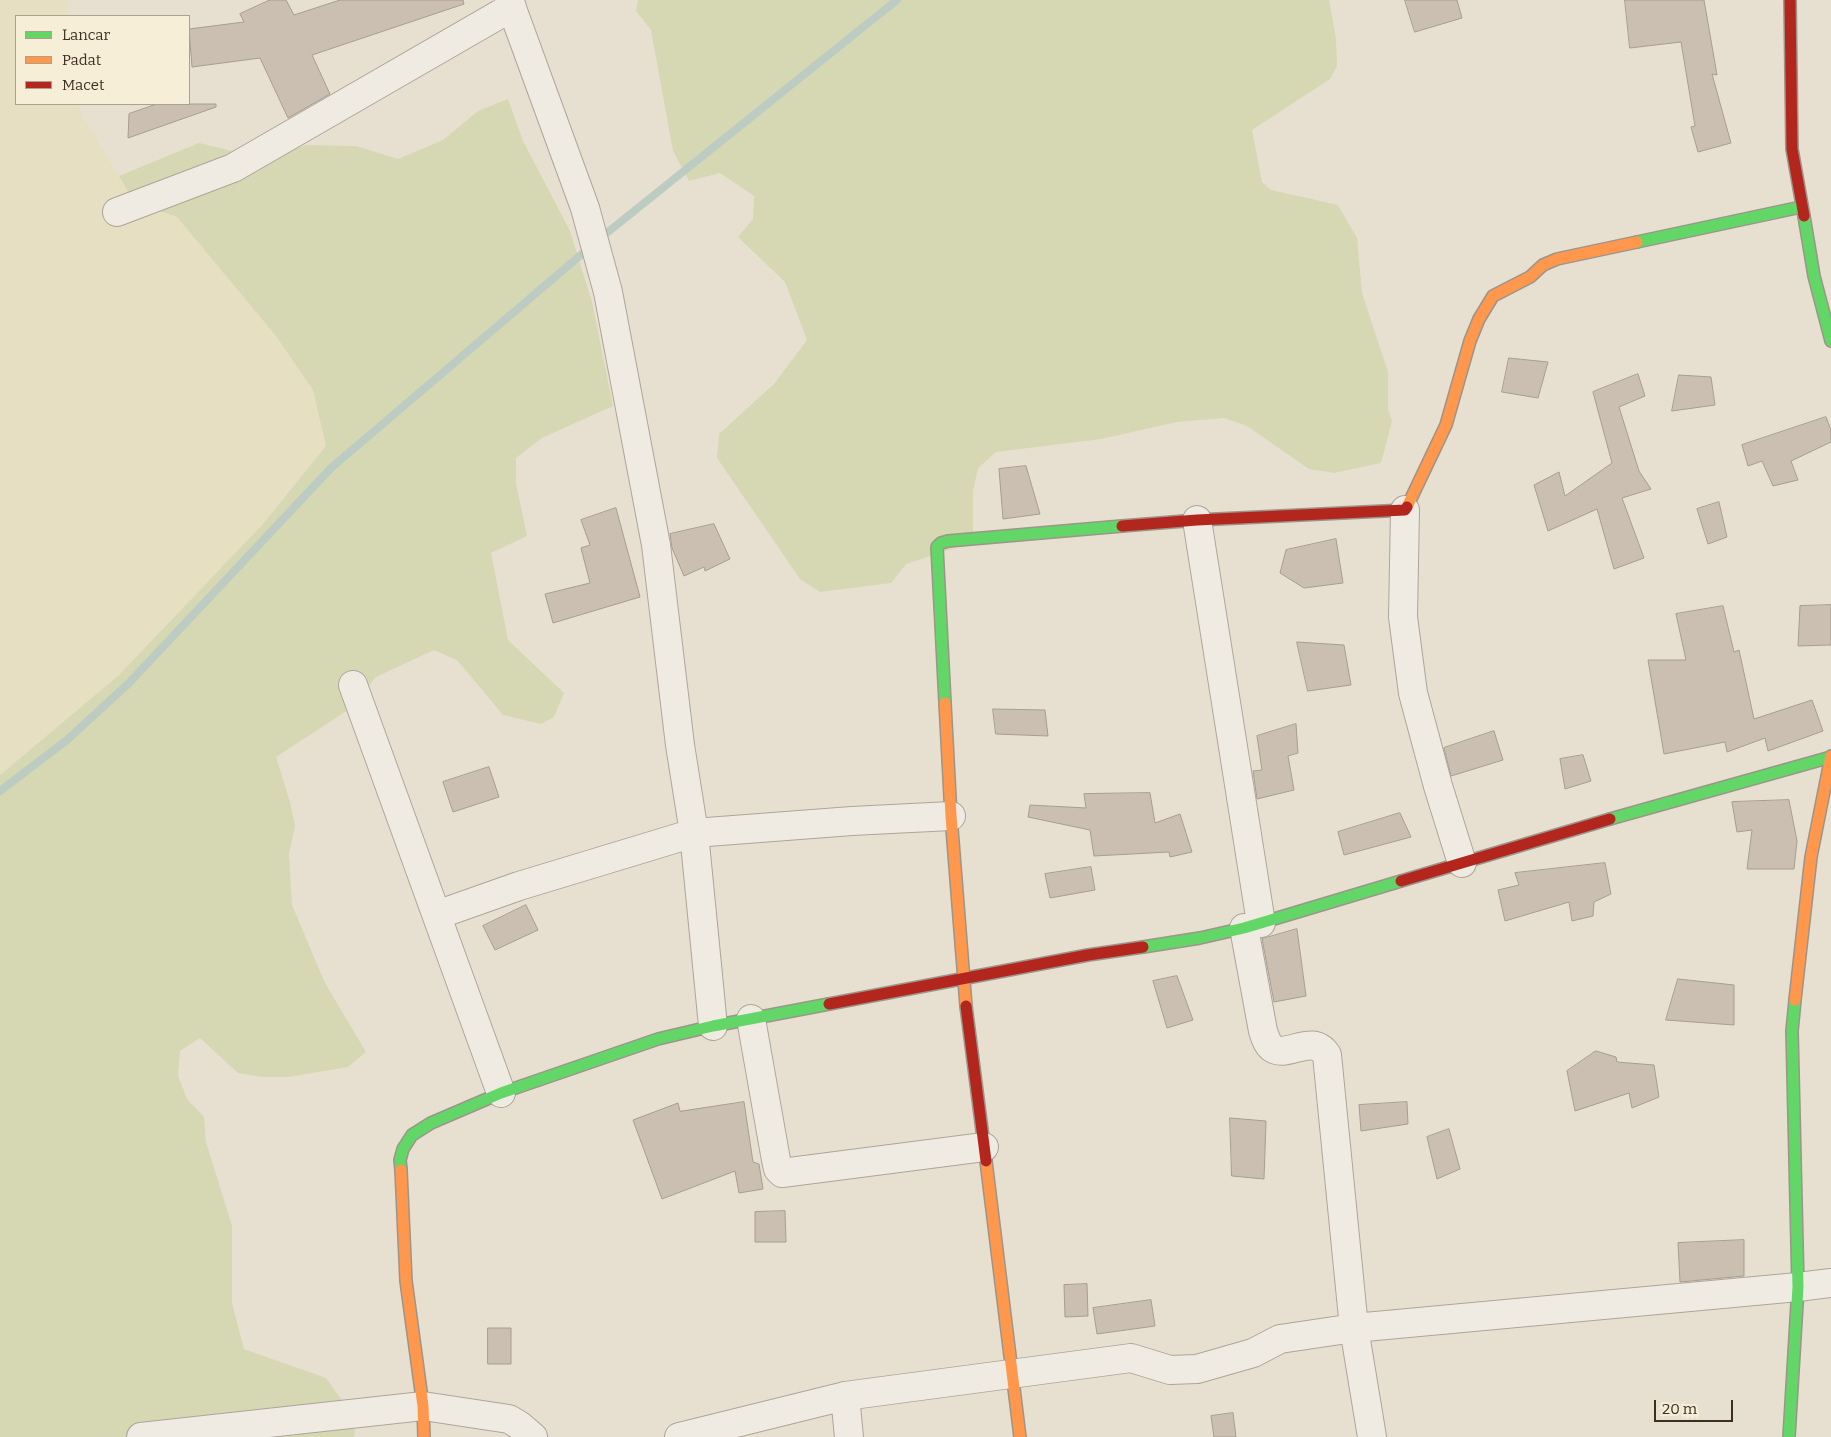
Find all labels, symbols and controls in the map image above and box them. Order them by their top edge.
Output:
legend [15,15,190,105]
text: Lancar [62,26,110,44]
text: Padat [62,51,101,69]
text: Macet [62,76,104,94]
scale bar [1656,1390,1735,1422]
text: 20 m [1662,1400,1697,1418]

